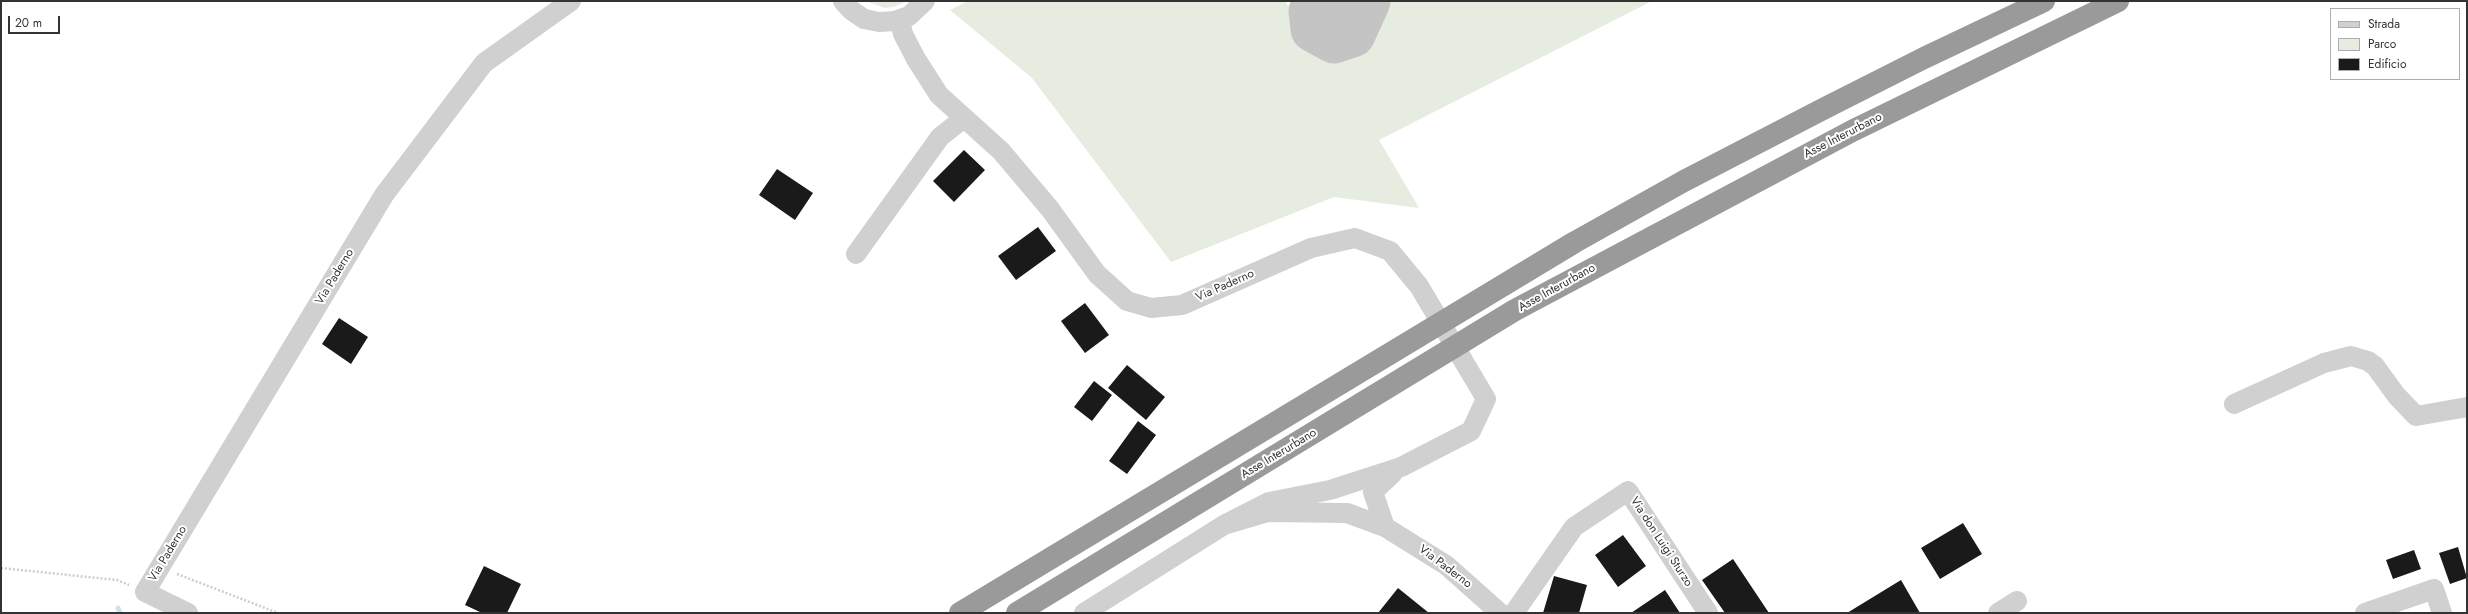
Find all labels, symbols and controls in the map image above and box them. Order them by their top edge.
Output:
scale bar [10,8,62,34]
legend [2330,8,2460,80]
text: 20 m [15,14,42,32]
text: Strada [2368,15,2400,33]
text: Parco [2368,35,2396,53]
text: Edificio [2368,55,2407,73]
street label: Asse Interurbano [1802,110,1884,162]
street label: Via Paderno [313,247,357,307]
street label: Asse Interurbano [1516,261,1598,315]
street label: Via Paderno [1194,267,1256,305]
street label: Asse Interurbano [1239,426,1319,482]
street label: Via don Luigi Sturzo [1627,494,1695,590]
street label: Via Paderno [146,524,190,584]
street label: Via Paderno [1416,542,1474,592]

